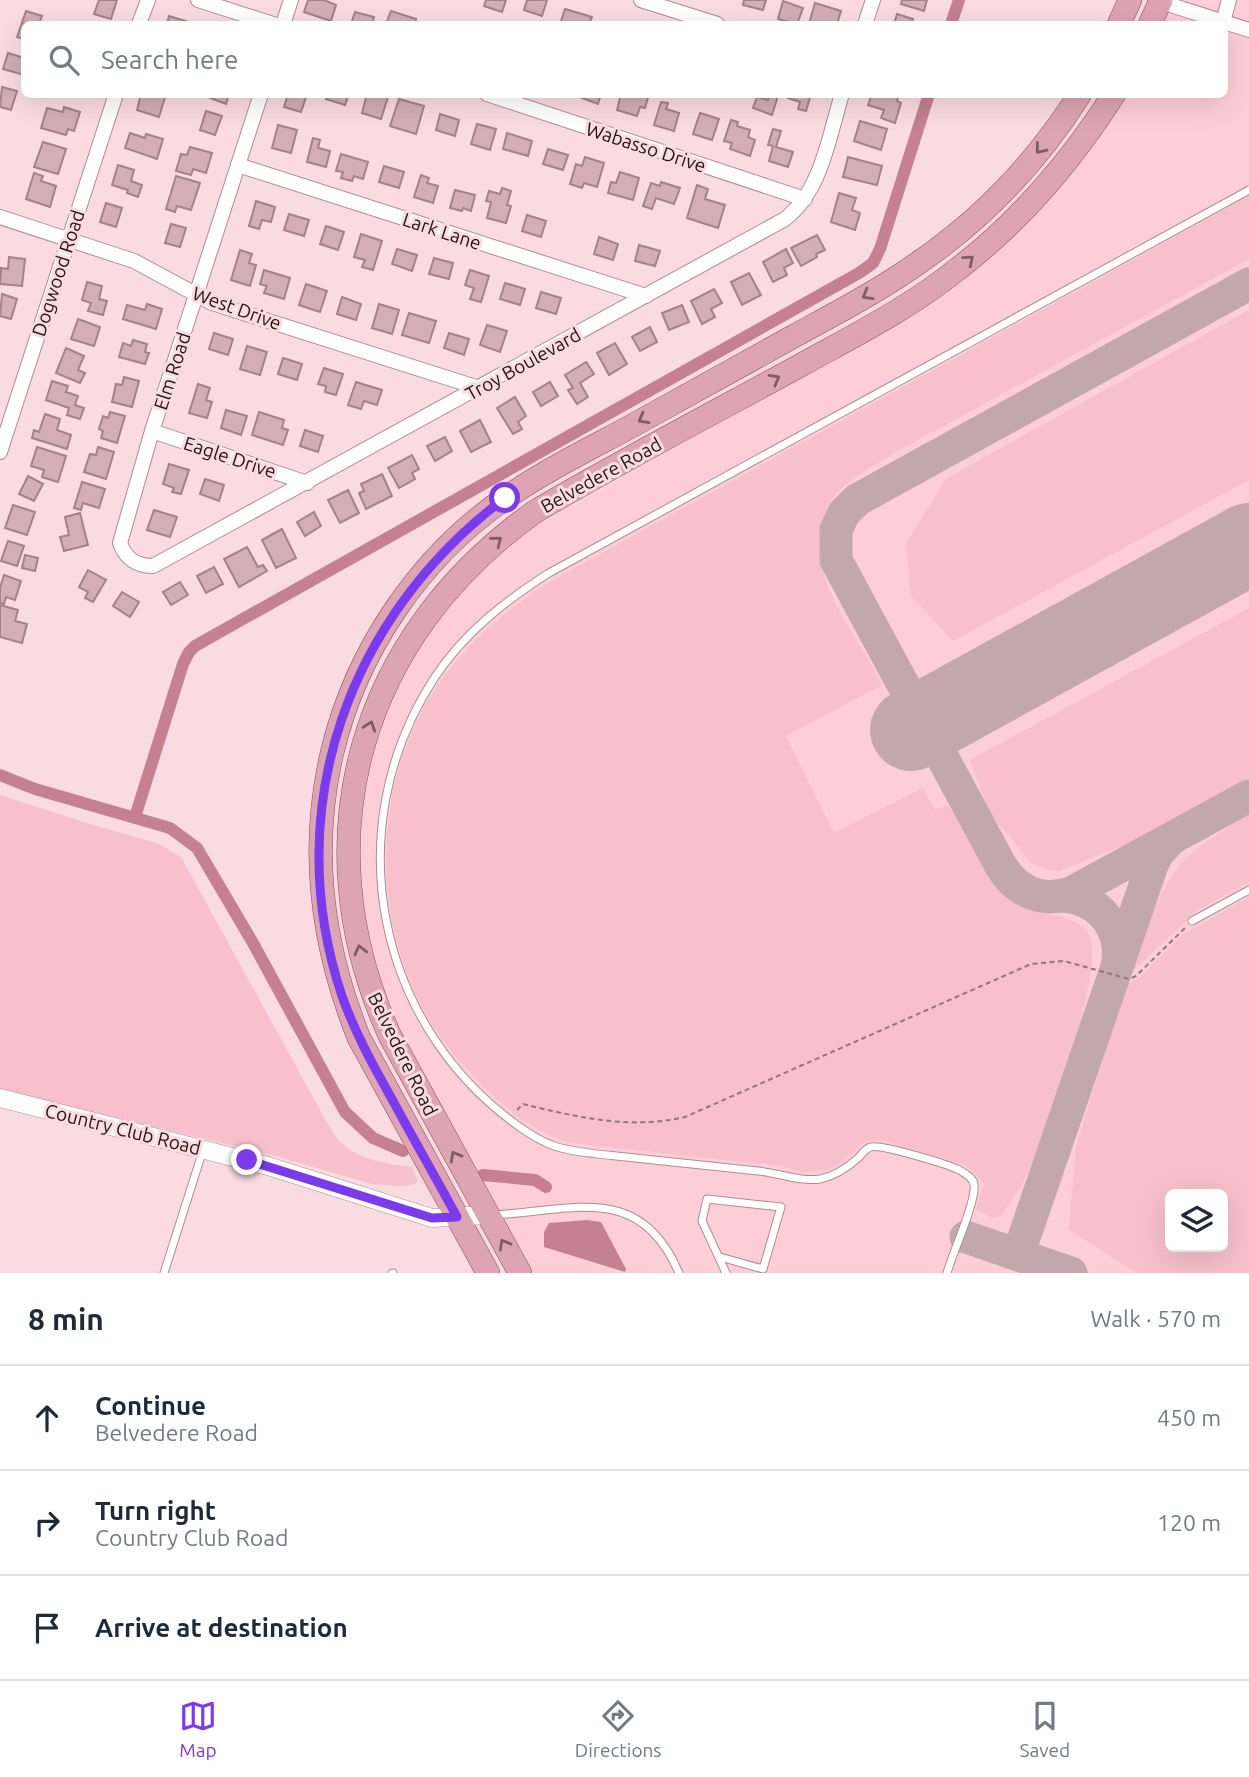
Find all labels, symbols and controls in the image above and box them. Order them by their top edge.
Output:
search box [21,21,1228,98]
icon: search [45,41,83,79]
text: Search here [101,45,238,74]
street label: Wabasso Drive [583,117,709,177]
one-way arrow [1036,141,1048,154]
street label: Dogwood Road [27,207,89,339]
street label: Lark Lane [400,208,484,254]
one-way arrow [961,256,974,268]
street label: West Drive [190,282,284,334]
one-way arrow [862,287,874,300]
street label: Troy Boulevard [461,323,585,405]
street label: Elm Road [149,329,195,413]
one-way arrow [768,374,781,387]
one-way arrow [638,411,650,425]
street label: Eagle Drive [181,432,279,482]
street label: Belvedere Road [537,433,665,517]
route start [489,482,520,513]
one-way arrow [488,537,501,549]
one-way arrow [362,720,376,733]
one-way arrow [354,944,368,956]
street label: Belvedere Road [364,989,442,1119]
street label: Country Club Road [43,1099,203,1159]
route end [231,1144,262,1175]
one-way arrow [450,1150,463,1163]
map controls [1165,1189,1228,1252]
button: layers [1165,1189,1228,1252]
one-way arrow [499,1239,512,1251]
text: 8 min [28,1302,104,1336]
text: Walk · 570 m [1090,1306,1221,1331]
text: Continue [95,1391,206,1420]
icon: ahead [28,1399,66,1437]
text: 450 m [1157,1405,1221,1430]
text: Belvedere Road [95,1420,258,1445]
text: Turn right [95,1496,216,1525]
icon: right [28,1504,66,1542]
text: 120 m [1157,1510,1221,1535]
text: Country Club Road [95,1525,288,1550]
icon: arrive [28,1609,66,1647]
text: Arrive at destination [95,1613,348,1642]
tab: Map [179,1697,217,1761]
tab: Directions [575,1697,662,1761]
tab: Saved [1019,1697,1070,1761]

